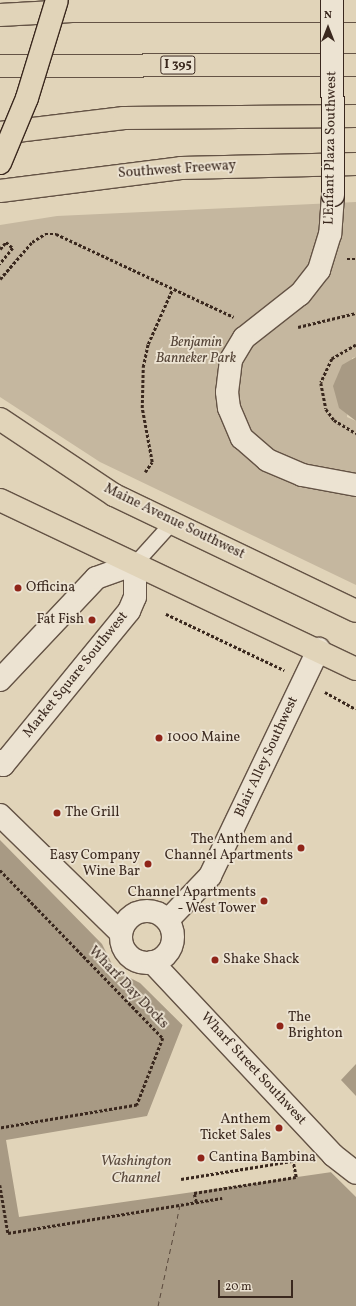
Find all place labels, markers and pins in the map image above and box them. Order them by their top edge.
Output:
place label: Officina [26,580,75,596]
marker: Officina [13,583,23,593]
place label: Fat Fish [36,612,84,628]
marker: Fat Fish [87,615,97,625]
place label: 1000 Maine [167,730,240,746]
marker: 1000 Maine [154,733,164,743]
place label: The Grill [65,805,119,821]
marker: The Grill [52,808,62,818]
place label: The Anthem and Channel Apartments [165,832,293,864]
marker: The Anthem and Channel Apartments [296,843,306,853]
place label: Easy Company Wine Bar [49,848,140,880]
marker: Easy Company Wine Bar [143,859,153,869]
place label: Channel Apartments - West Tower [128,885,256,918]
marker: Channel Apartments - West Tower [259,896,269,906]
place label: Shake Shack [223,952,299,968]
marker: Shake Shack [210,955,220,965]
place label: The Brighton [288,1010,343,1042]
marker: The Brighton [275,1021,285,1031]
place label: Anthem Ticket Sales [200,1112,271,1144]
marker: Anthem Ticket Sales [274,1123,284,1133]
place label: Cantina Bambina [209,1150,316,1166]
marker: Cantina Bambina [196,1153,206,1163]

